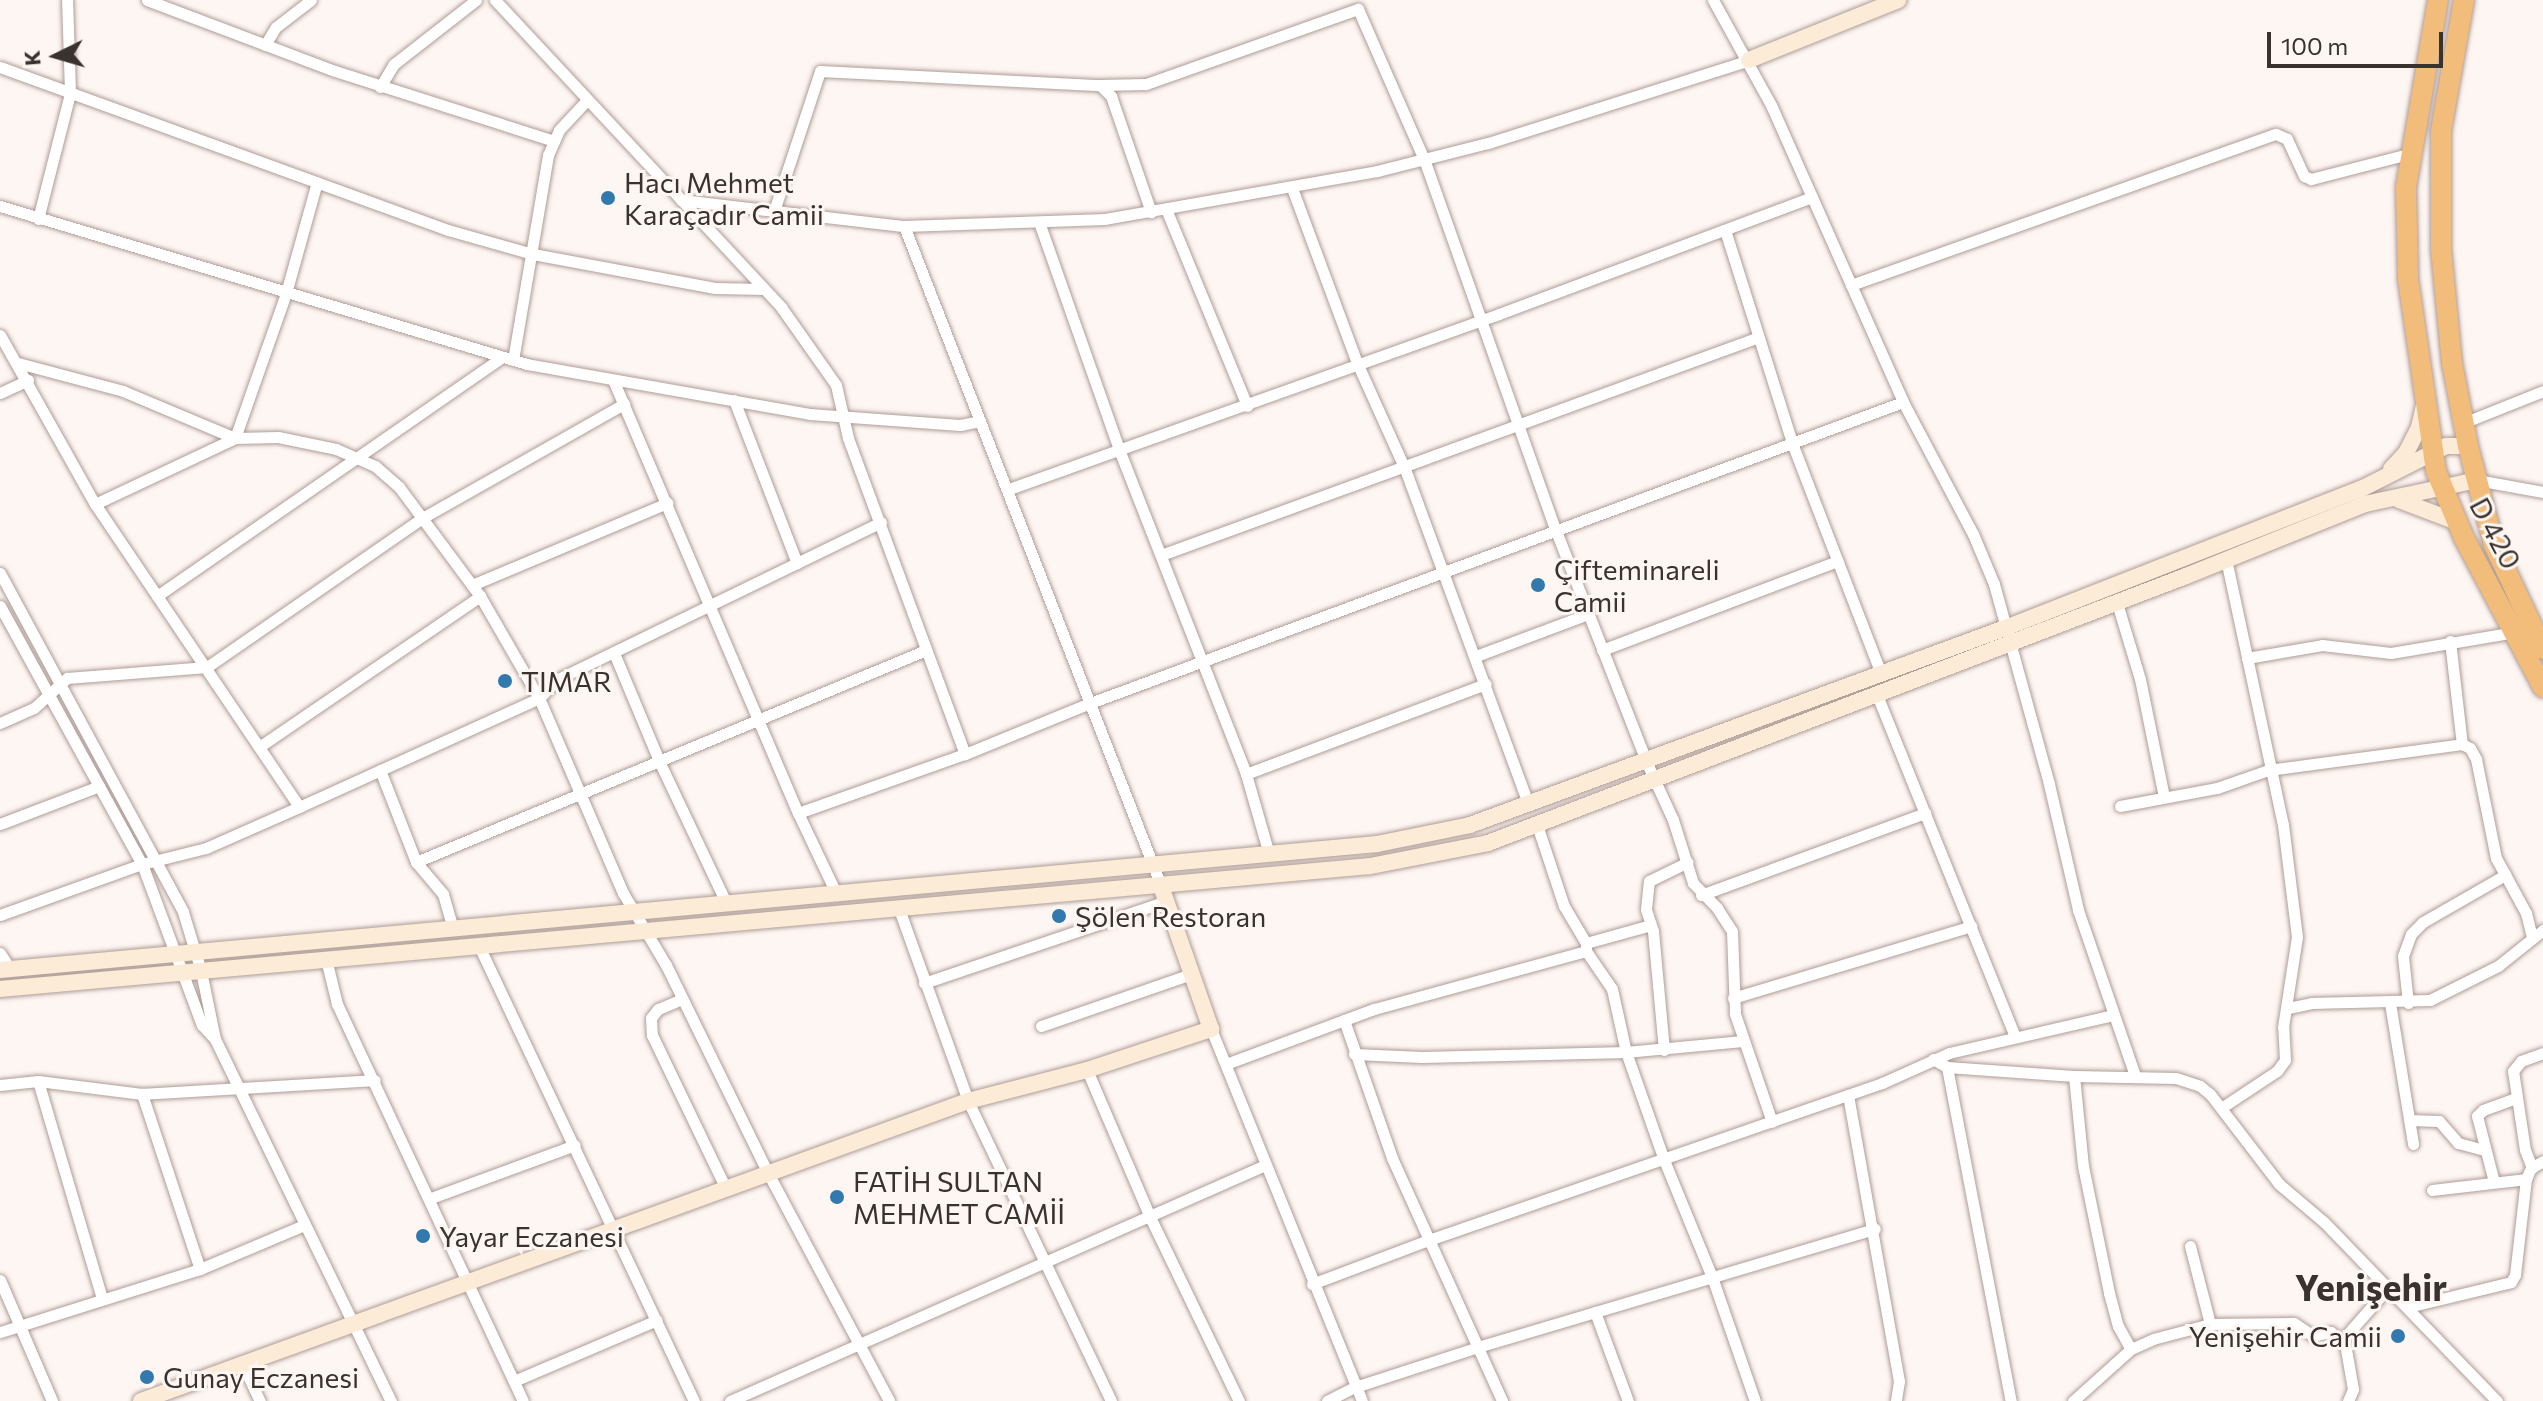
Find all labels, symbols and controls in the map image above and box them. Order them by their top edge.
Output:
north arrow [16,16,96,96]
scale bar [2271,16,2447,66]
text: 100 m [2281,31,2348,60]
text: K [17,49,46,67]
place label: Hacı Mehmet Karaçadır Camii [624,165,824,231]
marker: Hacı Mehmet Karaçadır Camii [599,189,617,207]
street label: D 420 [2463,492,2529,574]
place label: Çifteminareli Camii [1554,552,1720,618]
marker: Çifteminareli Camii [1529,576,1547,594]
place label: TIMAR [521,664,612,698]
marker: TIMAR [496,672,514,690]
place label: Şölen Restoran [1075,899,1266,933]
marker: Şölen Restoran [1050,907,1068,925]
place label: FATİH SULTAN MEHMET CAMİİ [853,1164,1065,1230]
marker: FATİH SULTAN MEHMET CAMİİ [828,1188,846,1206]
place label: Yayar Eczanesi [439,1219,624,1253]
marker: Yayar Eczanesi [414,1227,432,1245]
district label: Yenişehir [2295,1265,2447,1309]
place label: Yenişehir Camii [2188,1319,2382,1353]
marker: Yenişehir Camii [2389,1327,2407,1345]
place label: Gunay Eczanesi [163,1360,359,1394]
marker: Gunay Eczanesi [138,1368,156,1386]

